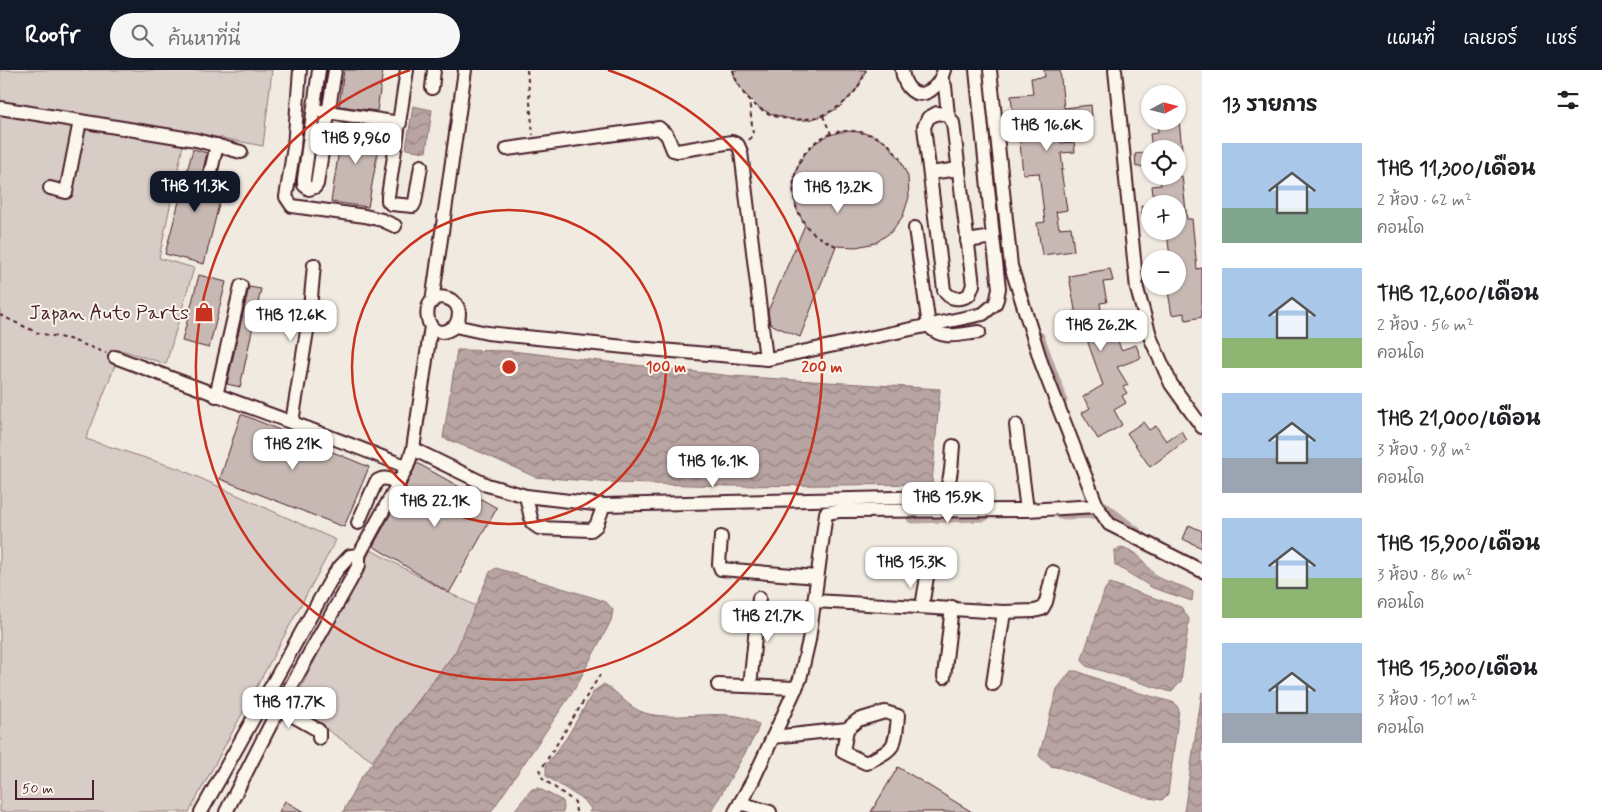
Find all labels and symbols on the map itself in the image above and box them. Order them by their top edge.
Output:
north arrow [1141,85,1186,130]
pin: THB 16.6K [990,109,1104,152]
pin: THB 9,960 [299,122,413,165]
pin: THB 11.3K [138,170,252,213]
pin: THB 13.2K [781,172,895,214]
place label: Japan Auto Parts [29,300,189,327]
pin: THB 12.6K [234,300,348,342]
shop icon: Japan Auto Parts [193,301,215,323]
pin: THB 26.2K [1044,310,1158,352]
centre of rings [500,358,518,376]
text: 100 m [646,358,686,378]
text: 200 m [802,358,843,378]
pin: THB 21K [247,428,339,471]
pin: THB 16.1K [656,446,770,488]
pin: THB 15.9K [891,482,1005,524]
pin: THB 22.1K [378,486,492,528]
pin: THB 15.3K [854,546,968,589]
pin: THB 21.7K [711,600,825,643]
pin: THB 17.7K [232,686,346,729]
scale bar [15,777,94,800]

